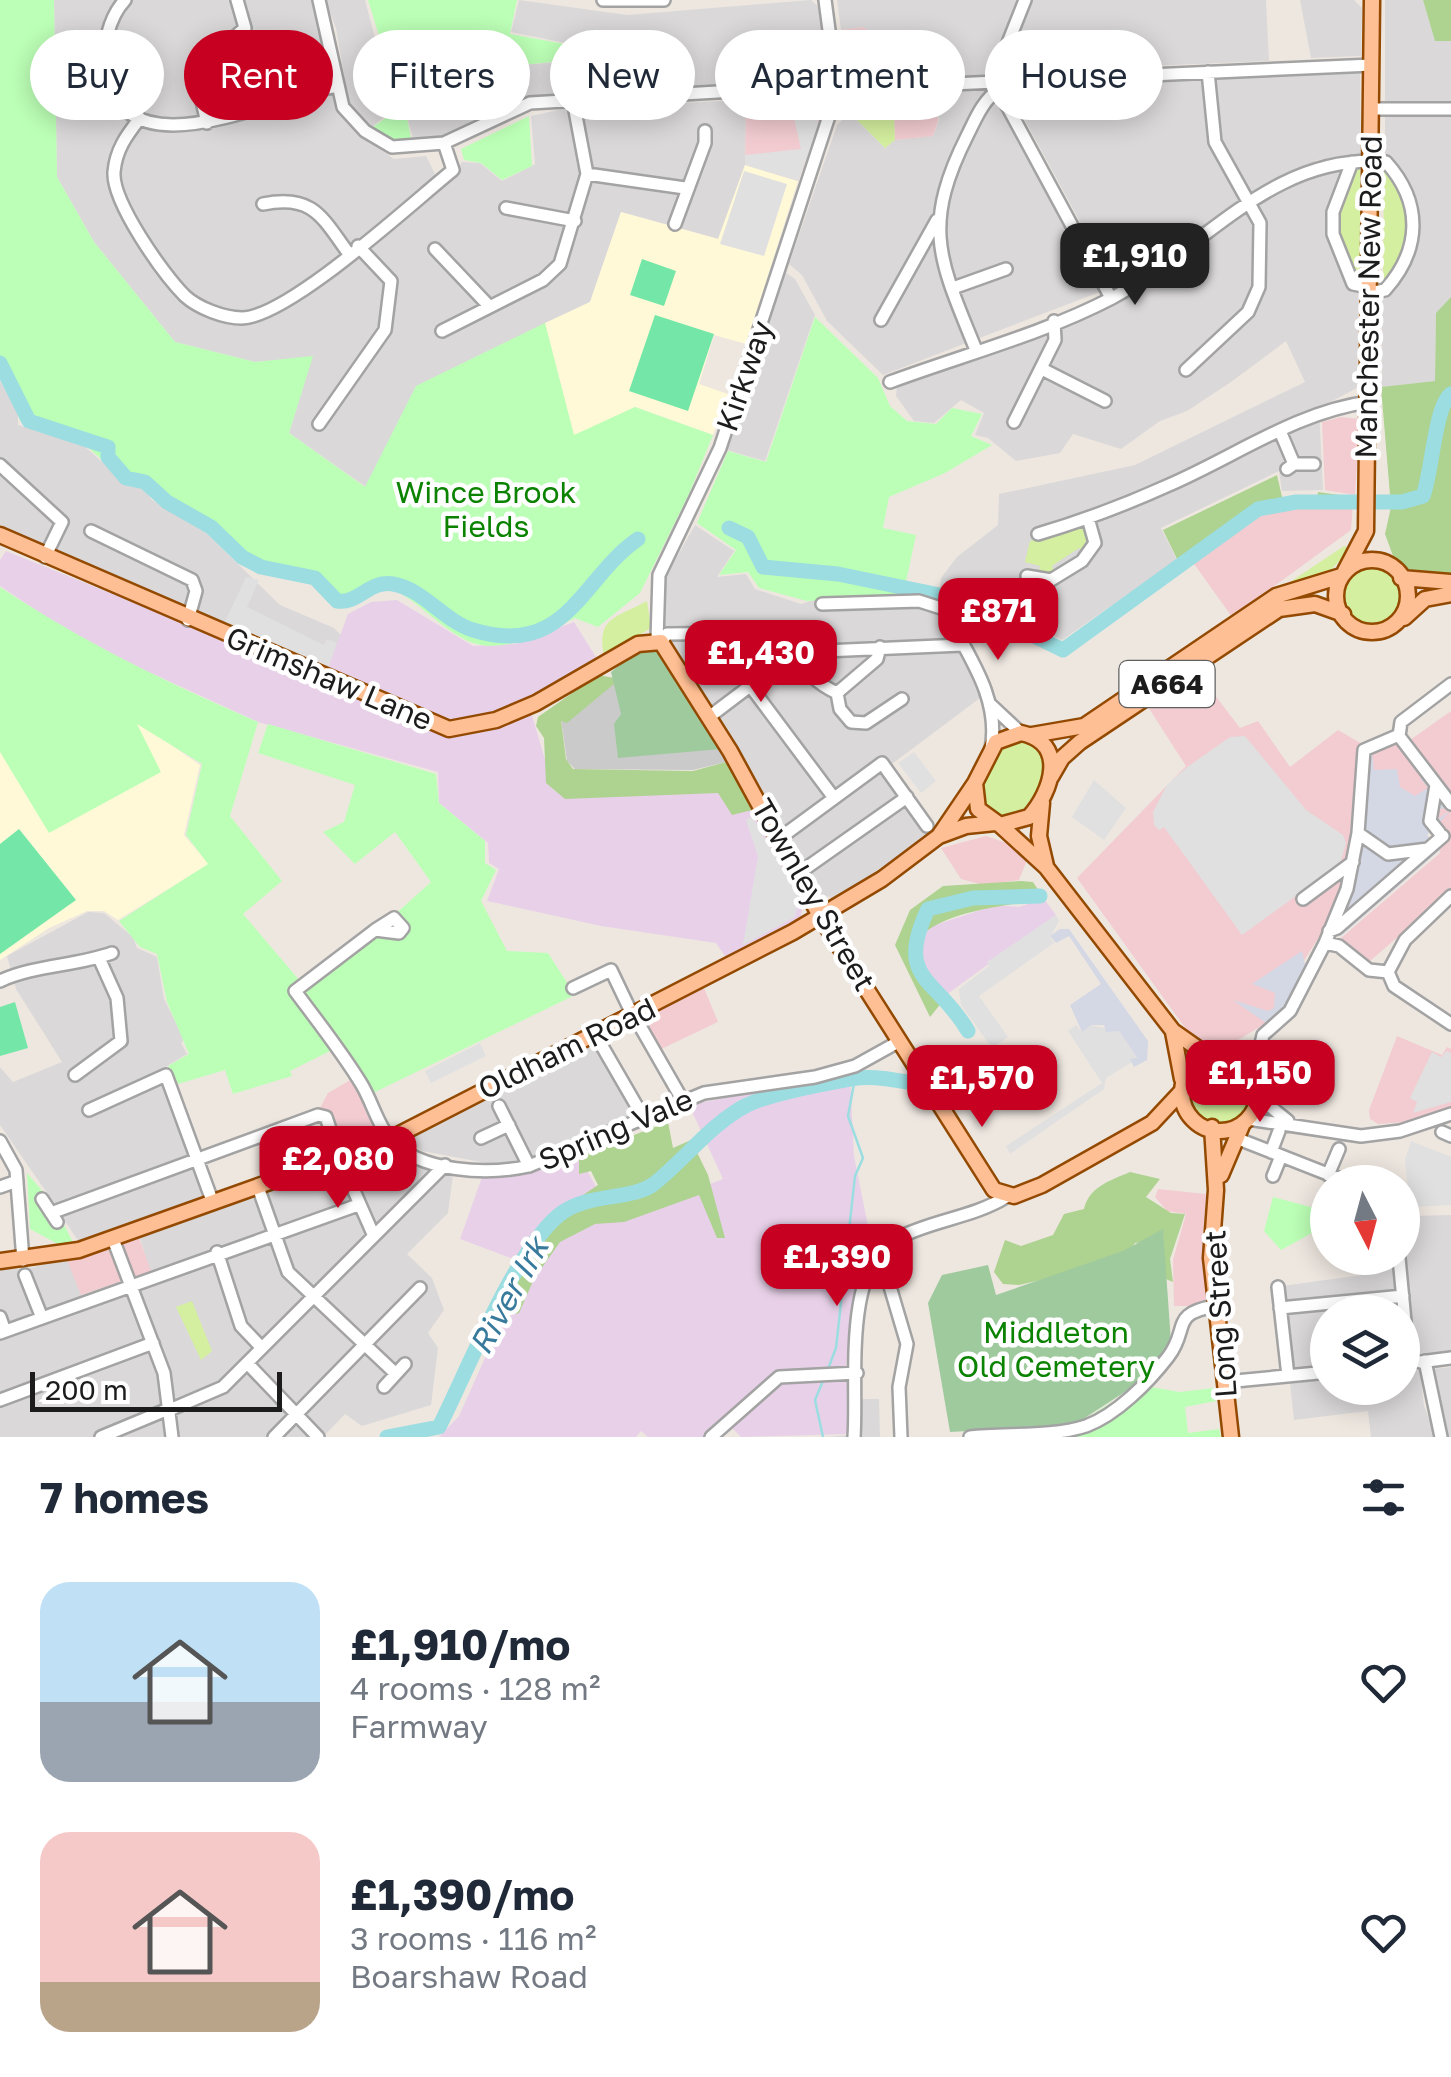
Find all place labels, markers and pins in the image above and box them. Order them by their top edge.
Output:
pin: £1,910 [1054,223,1216,308]
pin: £871 [939,578,1057,663]
pin: £1,430 [680,620,842,705]
pin: £1,150 [1179,1040,1341,1125]
pin: £1,570 [901,1045,1063,1130]
pin: £2,080 [257,1126,419,1211]
pin: £1,390 [756,1224,918,1309]

